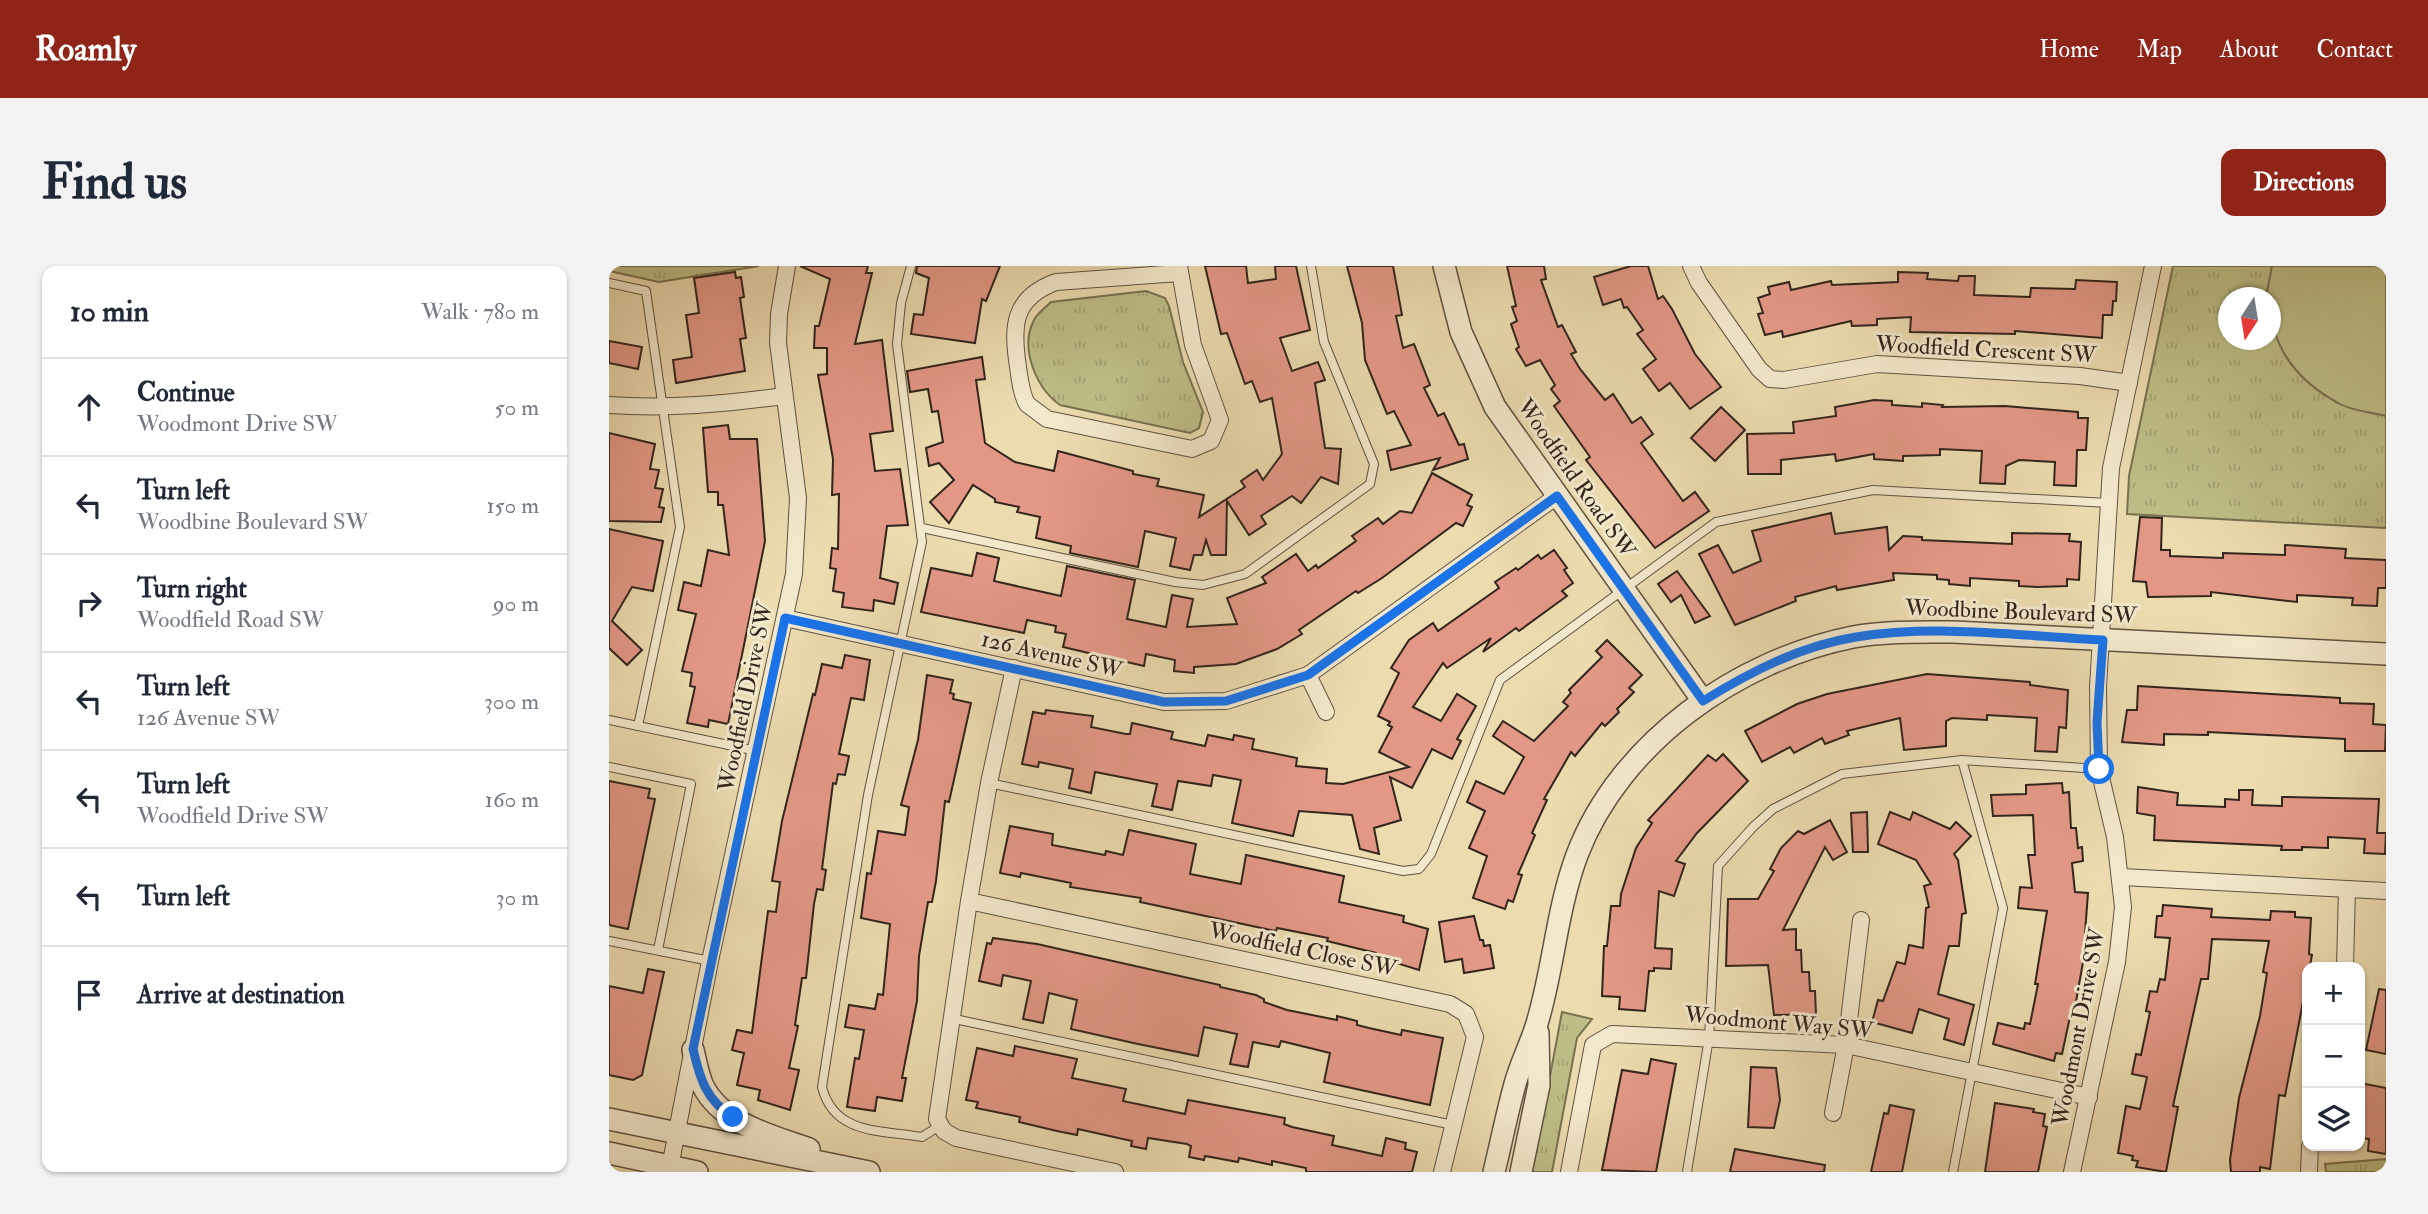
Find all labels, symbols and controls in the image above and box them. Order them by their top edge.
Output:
text: Roamly [35,29,136,70]
text: Home [2039,34,2099,65]
text: Map [2137,34,2182,65]
text: About [2220,34,2279,65]
text: Contact [2317,34,2393,65]
button: Directions [2221,149,2386,216]
text: Find us [42,152,187,213]
north arrow [2218,287,2281,350]
text: 10 min [70,293,149,330]
text: Walk · 780 m [421,297,539,326]
street label: Woodfield Crescent SW [1874,329,2099,370]
text: Continue [137,377,235,409]
icon: ahead [70,388,108,426]
street label: Woodfield Road SW [1510,392,1643,565]
text: 50 m [495,393,539,422]
text: Woodmont Drive SW [137,409,338,438]
text: Turn left [137,475,230,507]
icon: left [70,486,108,524]
text: 150 m [486,491,539,520]
text: Woodbine Boulevard SW [137,507,369,536]
text: Turn right [137,573,247,605]
icon: right [70,584,108,622]
text: 90 m [493,589,539,618]
street label: Woodbine Boulevard SW [1904,593,2139,630]
street label: Woodfield Drive SW [711,598,780,795]
text: Woodfield Road SW [137,605,325,634]
street label: 126 Avenue SW [979,624,1127,685]
text: Turn left [137,671,230,703]
icon: left [70,682,108,720]
text: 300 m [484,687,539,716]
text: 126 Avenue SW [137,703,281,732]
route start [2083,753,2114,784]
text: Turn left [137,769,230,801]
icon: left [70,780,108,818]
text: 160 m [485,785,539,814]
text: Woodfield Drive SW [137,801,330,830]
icon: left [70,878,108,916]
text: Turn left [137,881,230,913]
text: 30 m [496,883,539,912]
street label: Woodfield Close SW [1205,915,1401,984]
street label: Woodmont Drive SW [2045,924,2112,1130]
map controls [2302,962,2365,1151]
button: + [2302,962,2365,1025]
icon: arrive [70,976,108,1014]
text: Arrive at destination [137,979,345,1011]
street label: Woodmont Way SW [1682,1000,1876,1045]
button: − [2302,1025,2365,1088]
button: layers [2302,1088,2365,1151]
route end [717,1101,748,1132]

